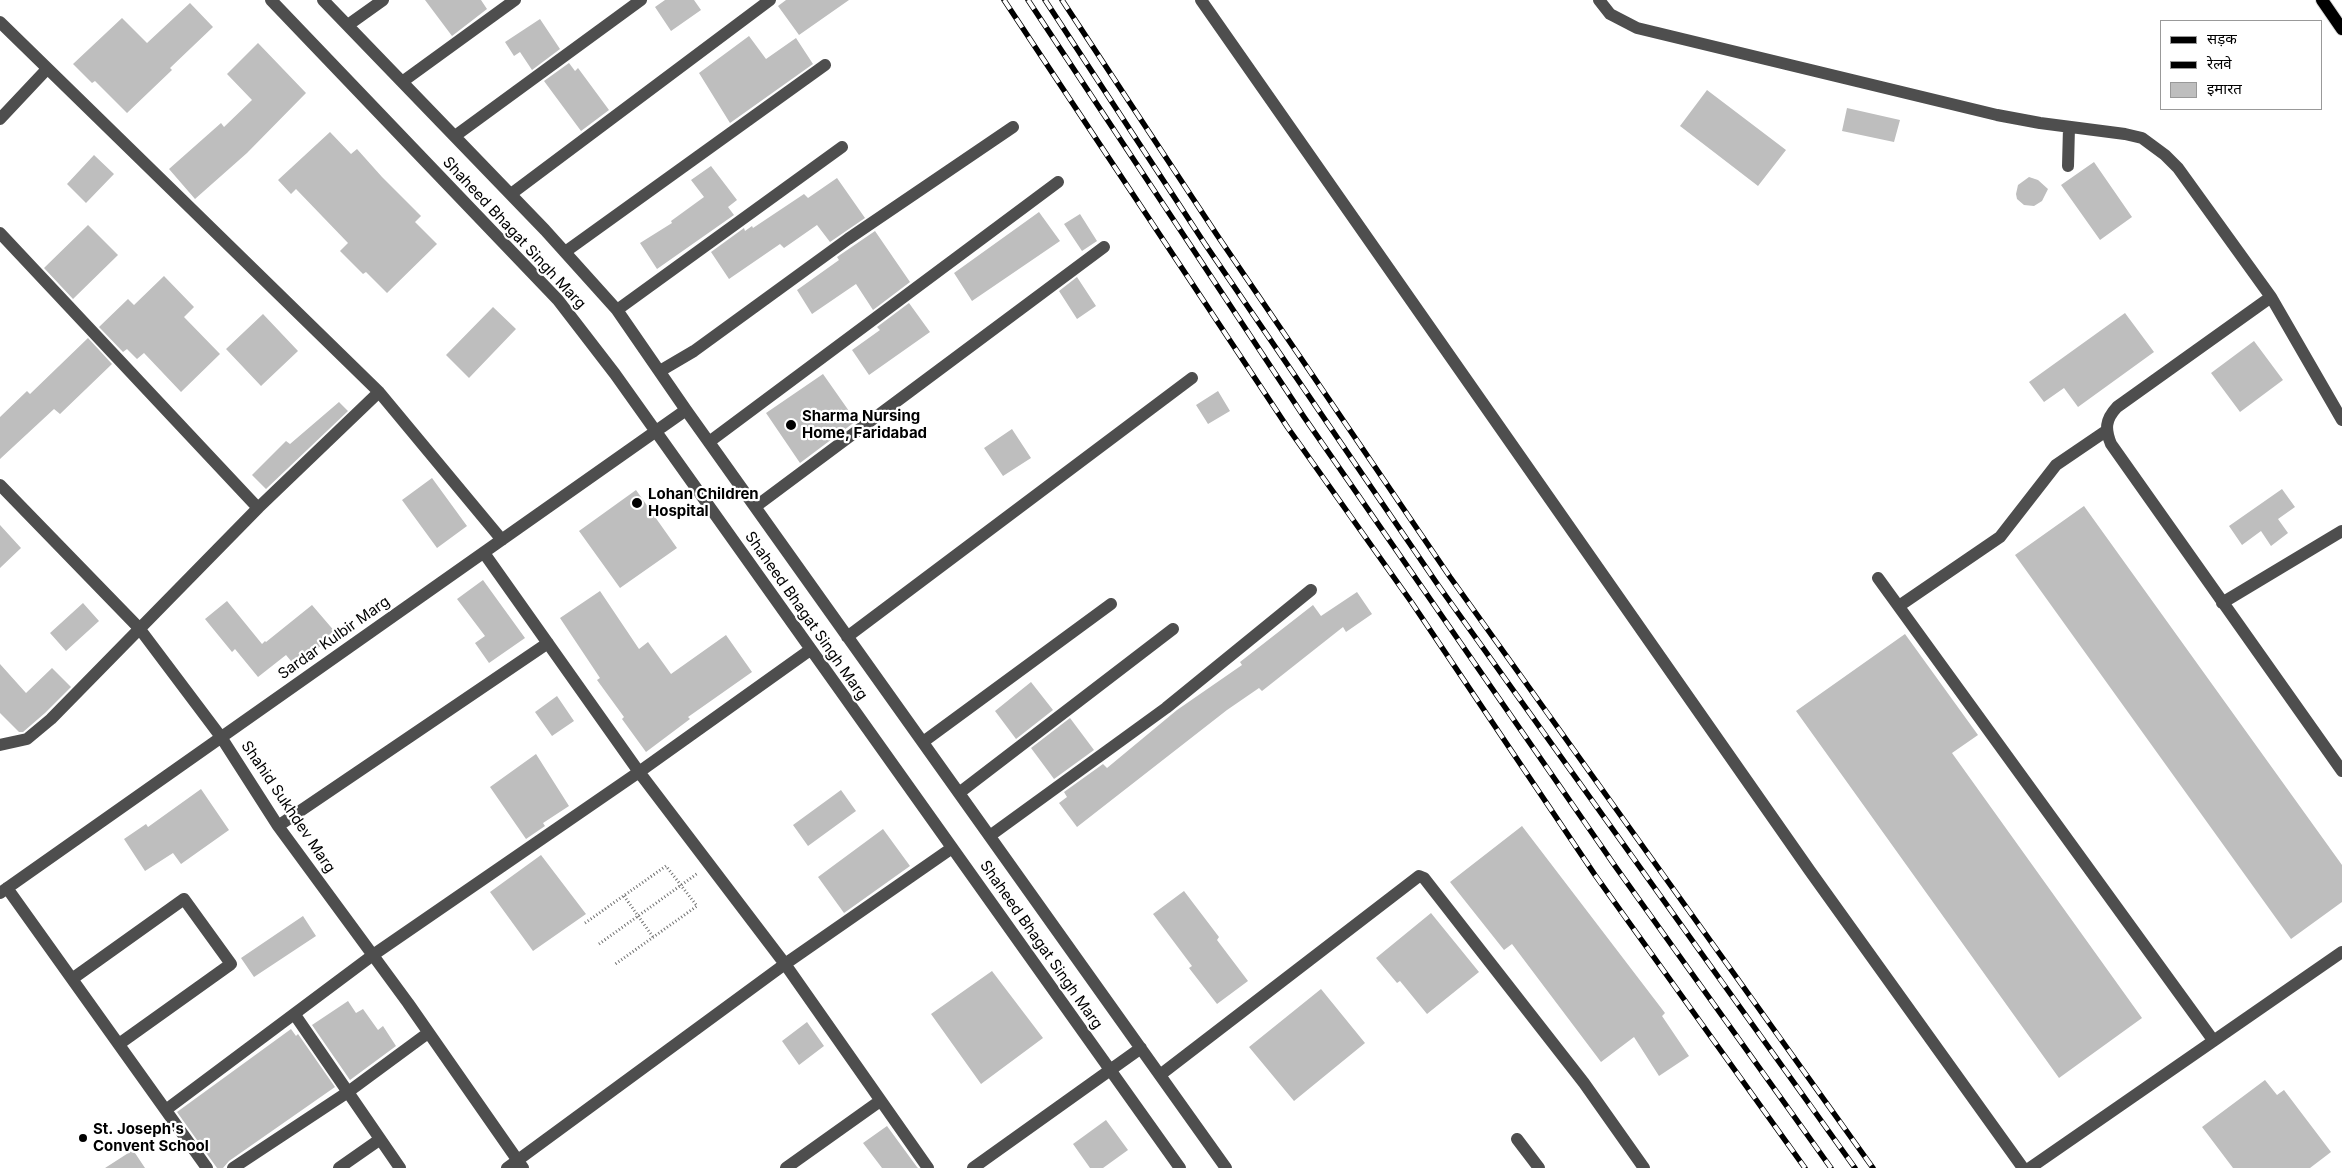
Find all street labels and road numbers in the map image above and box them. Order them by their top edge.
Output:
street label: Shaheed Bhagat Singh Marg [439,153,589,313]
street label: Shaheed Bhagat Singh Marg [741,528,871,704]
street label: Sardar Kulbir Marg [275,593,393,683]
street label: Shahid Sukhdev Marg [237,738,339,876]
street label: Shaheed Bhagat Singh Marg [976,857,1106,1033]

